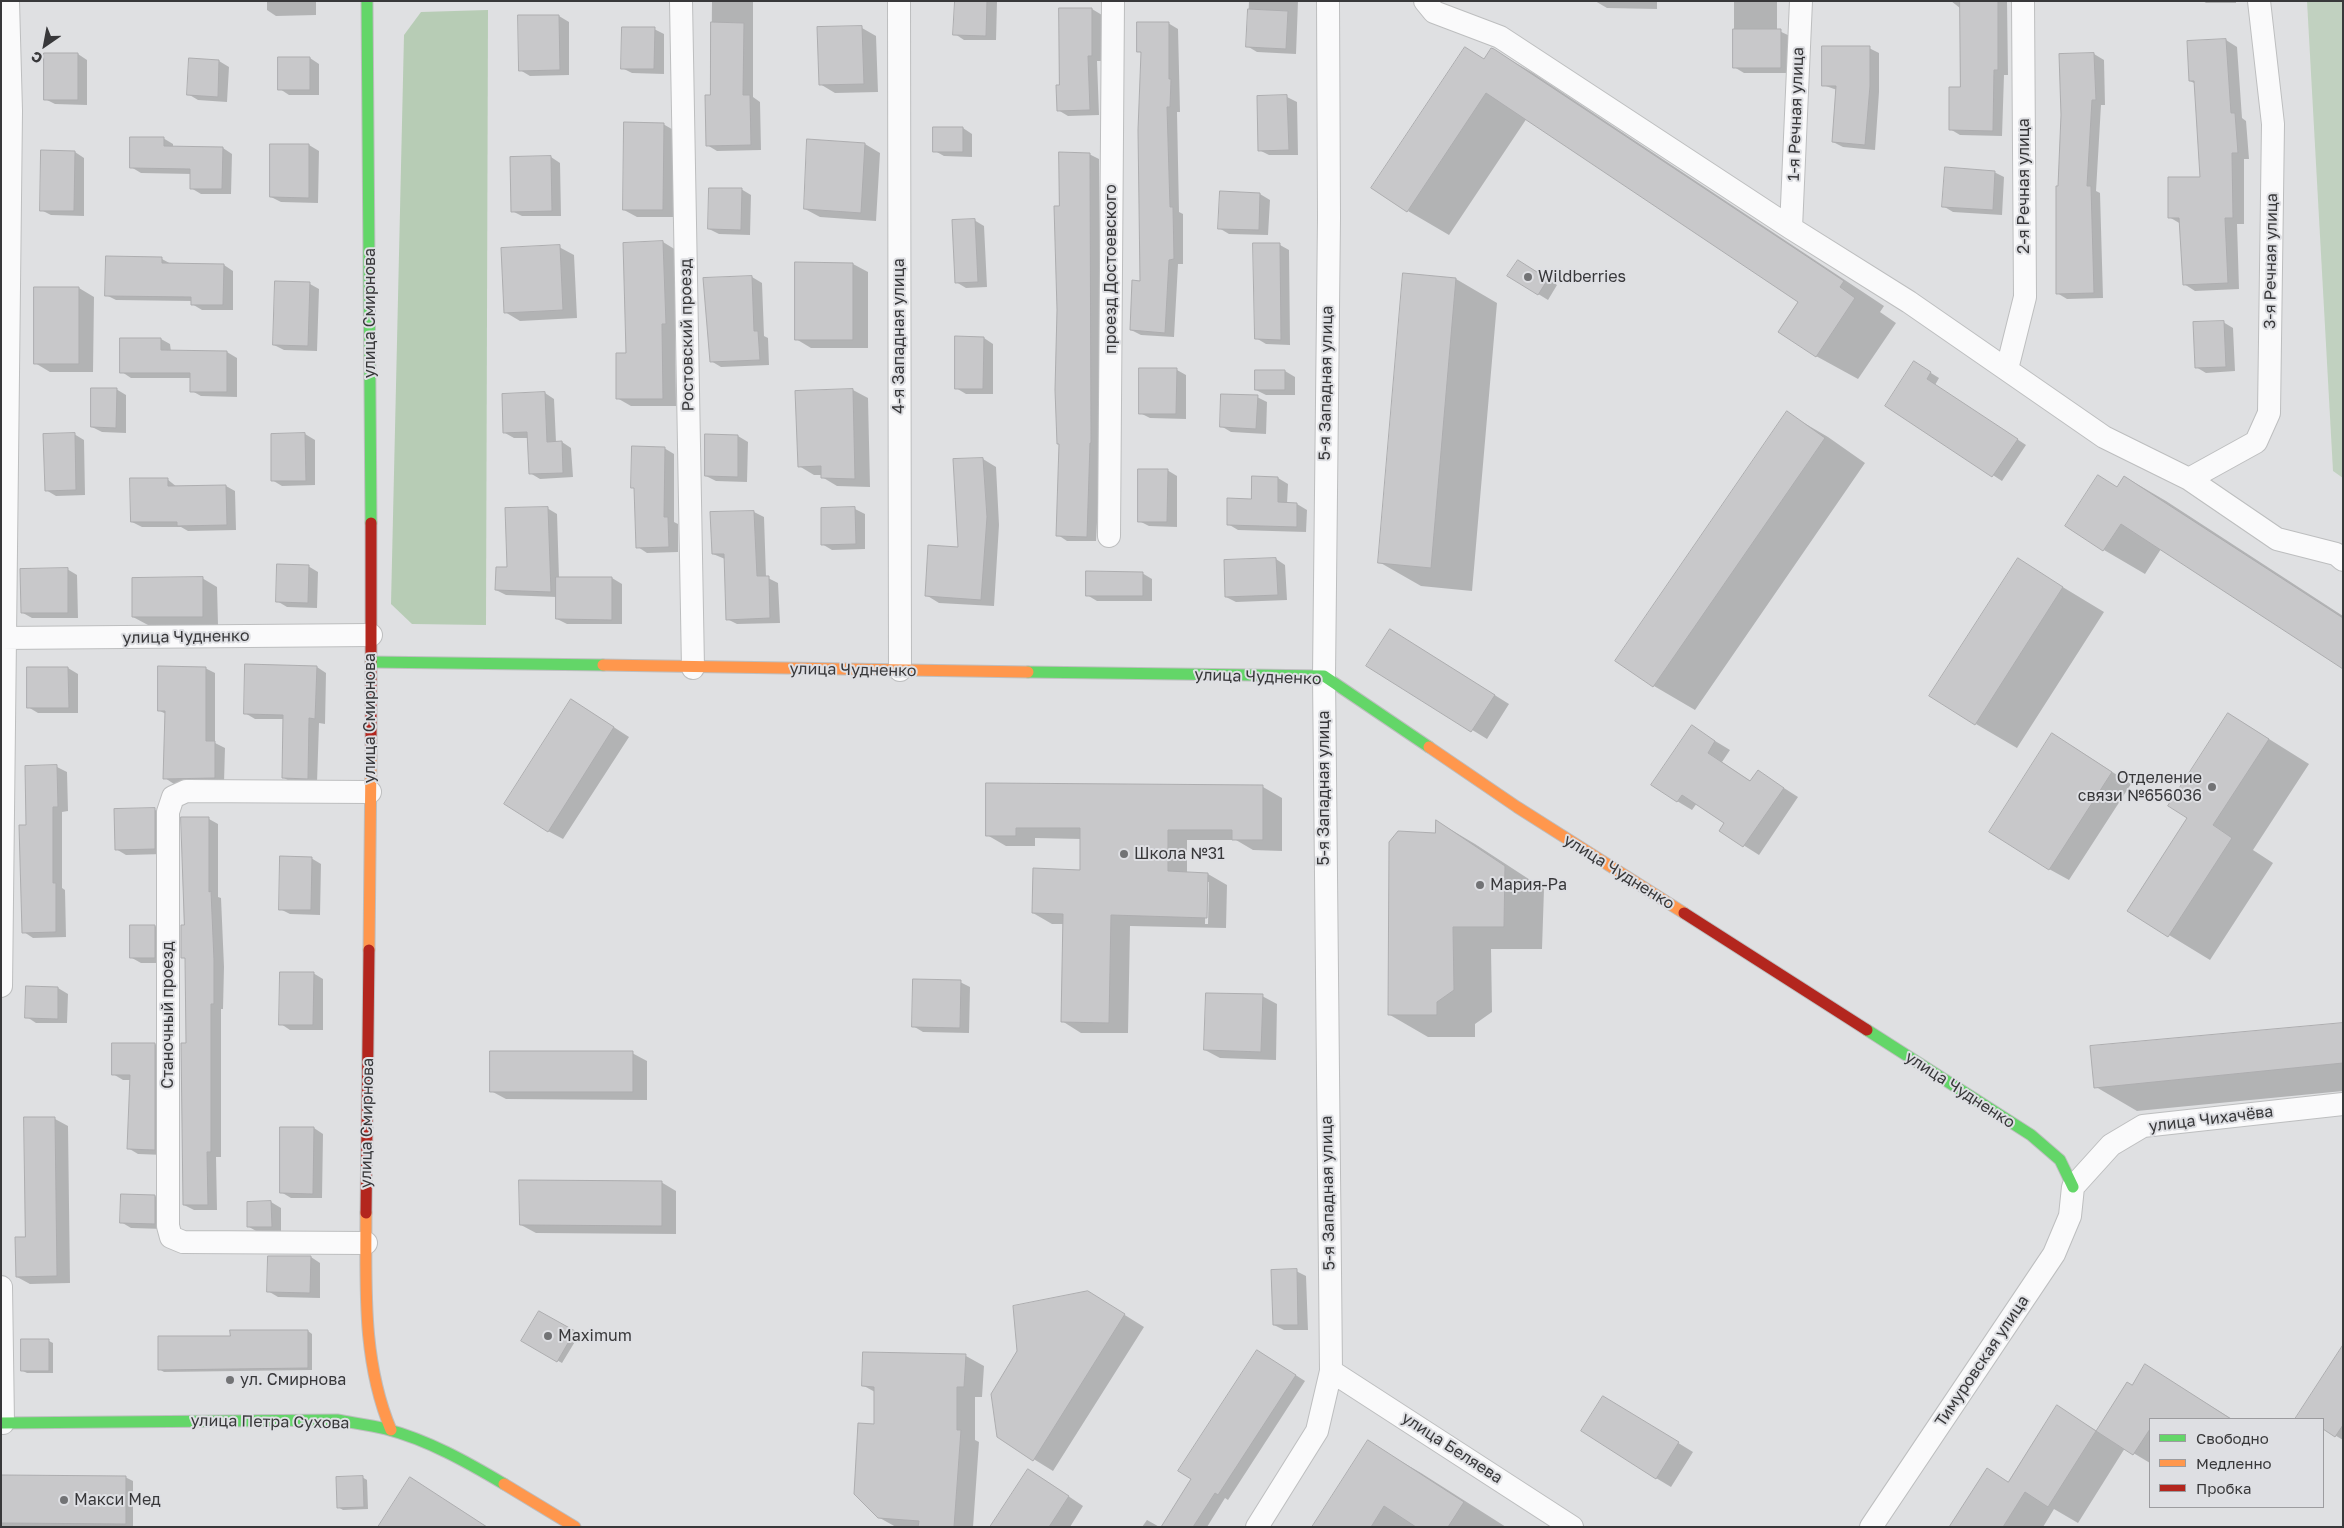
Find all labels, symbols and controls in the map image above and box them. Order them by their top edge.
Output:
north arrow [20,20,70,70]
street label: 1-я Речная улица [1784,47,1808,181]
text: С [28,48,45,68]
street label: 2-я Речная улица [2014,118,2034,254]
street label: проезд Достоевского [1101,184,1121,354]
street label: 3-я Речная улица [2260,193,2282,329]
street label: улица Смирнова [360,248,380,378]
street label: Ростовский проезд [676,258,698,412]
street label: 4-я Западная улица [889,258,909,414]
place label: Wildberries [1538,267,1626,287]
marker: Wildberries [1522,271,1534,283]
street label: 5-я Западная улица [1315,305,1337,461]
street label: улица Чудненко [122,626,250,648]
street label: улица Смирнова [360,653,380,783]
street label: улица Чудненко [789,659,917,681]
street label: улица Чудненко [1194,665,1322,689]
street label: 5-я Западная улица [1314,711,1334,865]
place label: Отделение связи №656036 [2078,768,2202,806]
marker: Отделение связи №656036 [2206,781,2218,793]
street label: улица Чудненко [1560,830,1678,914]
place label: Школа №31 [1134,844,1225,864]
marker: Школа №31 [1118,848,1130,860]
place label: Мария-Ра [1490,875,1567,895]
marker: Мария-Ра [1474,879,1486,891]
street label: Станочный проезд [158,941,178,1089]
street label: улица Чудненко [1901,1047,2019,1133]
street label: улица Смирнова [356,1058,378,1188]
street label: улица Чихачёва [2148,1102,2274,1136]
street label: 5-я Западная улица [1317,1115,1339,1271]
street label: Тимуровская улица [1931,1292,2033,1430]
place label: Maximum [558,1326,632,1346]
marker: Maximum [542,1330,554,1342]
place label: ул. Смирнова [240,1370,346,1390]
marker: ул. Смирнова [224,1374,236,1386]
street label: улица Беляева [1398,1408,1506,1488]
street label: улица Петра Сухова [190,1411,350,1433]
legend [2149,1418,2324,1508]
text: Свободно [2196,1429,2269,1447]
text: Медленно [2196,1454,2272,1472]
text: Пробка [2196,1479,2251,1497]
place label: Макси Мед [74,1490,161,1510]
marker: Макси Мед [58,1494,70,1506]

